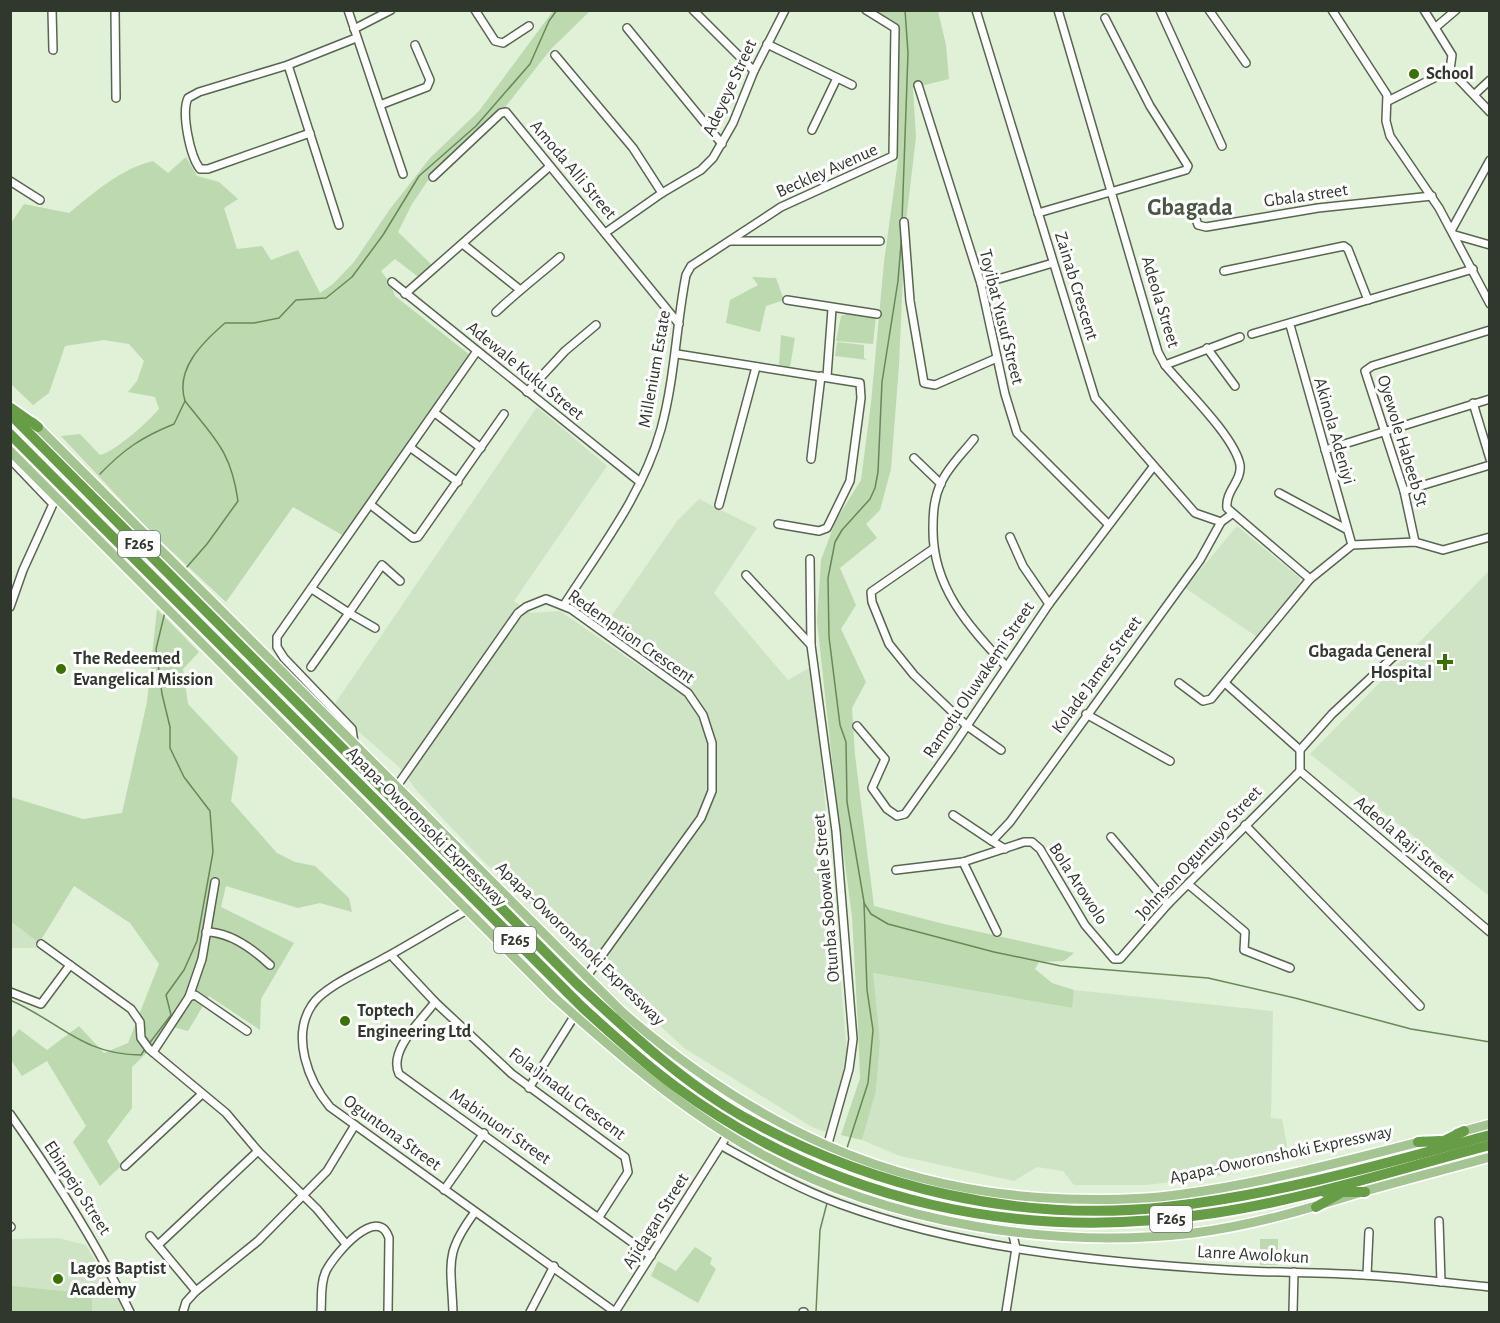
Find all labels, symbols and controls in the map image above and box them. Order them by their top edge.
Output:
street label: Adeyeye Street [700,37,760,139]
place label: School [1426,65,1474,83]
marker: School [1407,67,1421,81]
street label: Amoda Alli Street [527,117,620,223]
street label: Beckley Avenue [774,141,880,201]
street label: Gbala street [1263,181,1349,211]
district label: Gbagada [1147,196,1233,220]
street label: Zainab Crescent [1051,230,1101,342]
street label: Toyibat Yusuf Street [976,248,1027,387]
street label: Adeola Street [1138,254,1183,350]
street label: Millenium Estate [636,309,674,429]
street label: Adewale Kuku Street [463,318,587,424]
street label: Oyewole Habeeb St [1373,373,1431,509]
street label: Akinola Adeniyi [1310,376,1358,486]
road number: F265 [118,531,160,557]
street label: Redemption Crescent [564,587,698,687]
street label: Ramotu Oluwakemi Street [920,598,1038,761]
street label: Kolade James Street [1049,613,1145,737]
place label: Gbagada General Hospital [1309,643,1432,682]
place label: The Redeemed Evangelical Mission [73,650,213,689]
marker: Gbagada General Hospital [1436,653,1454,671]
marker: The Redeemed Evangelical Mission [54,662,68,676]
street label: Apapa-Oworonsoki Expressway [343,744,510,911]
street label: Johnson Oguntuyo Street [1133,783,1265,923]
street label: Adeola Raji Street [1350,793,1458,887]
street label: Otunba Sobowale Street [811,813,843,983]
street label: Bola Arowolo [1045,840,1111,928]
street label: Apapa-Oworonshoki Expressway [492,859,668,1030]
road number: F265 [494,927,536,953]
place label: Toptech Engineering Ltd [357,1002,472,1041]
marker: Toptech Engineering Ltd [338,1014,352,1028]
street label: Fola Jinadu Crescent [505,1044,629,1144]
street label: Mabinuori Street [446,1086,554,1169]
street label: Oguntona Street [340,1092,444,1174]
street label: Apapa-Oworonshoki Expressway [1168,1123,1394,1187]
street label: Ebinpejo Street [40,1138,114,1238]
street label: Ajidagan Street [620,1170,693,1272]
road number: F265 [1150,1206,1192,1232]
street label: Lanre Awolokun [1196,1243,1310,1267]
place label: Lagos Baptist Academy [70,1260,166,1299]
marker: Lagos Baptist Academy [51,1272,65,1286]

